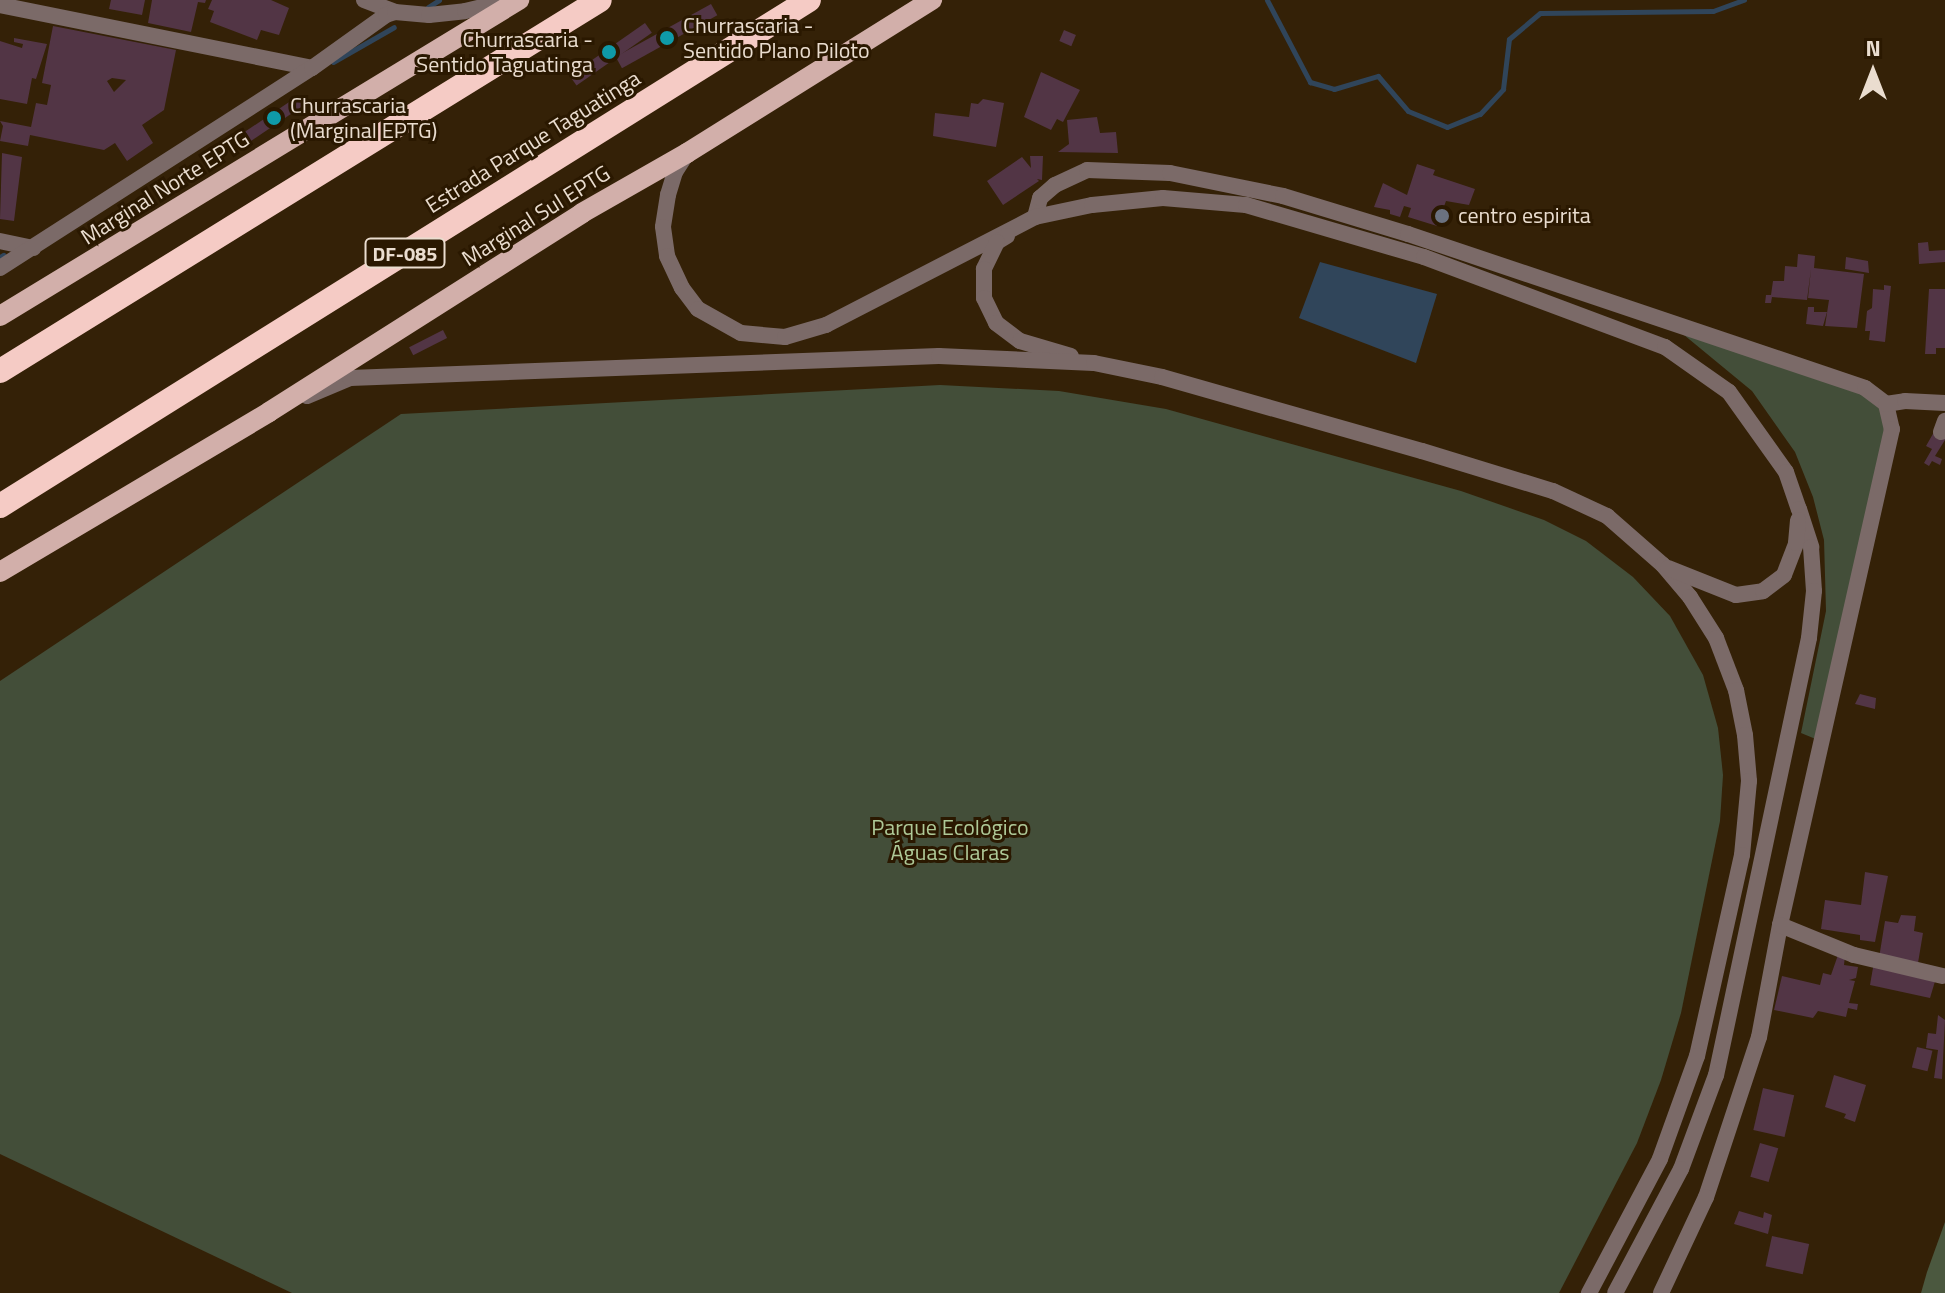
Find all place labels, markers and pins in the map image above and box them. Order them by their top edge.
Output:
place label: Churrascaria - Sentido Plano Piloto [683,12,870,64]
place label: Churrascaria - Sentido Taguatinga [416,26,593,78]
marker: Churrascaria - Sentido Plano Piloto [658,29,676,47]
marker: Churrascaria - Sentido Taguatinga [600,43,618,61]
place label: Churrascaria (Marginal EPTG) [290,92,437,144]
marker: Churrascaria (Marginal EPTG) [265,109,283,127]
place label: centro espirita [1458,203,1591,229]
marker: centro espirita [1433,207,1451,225]

